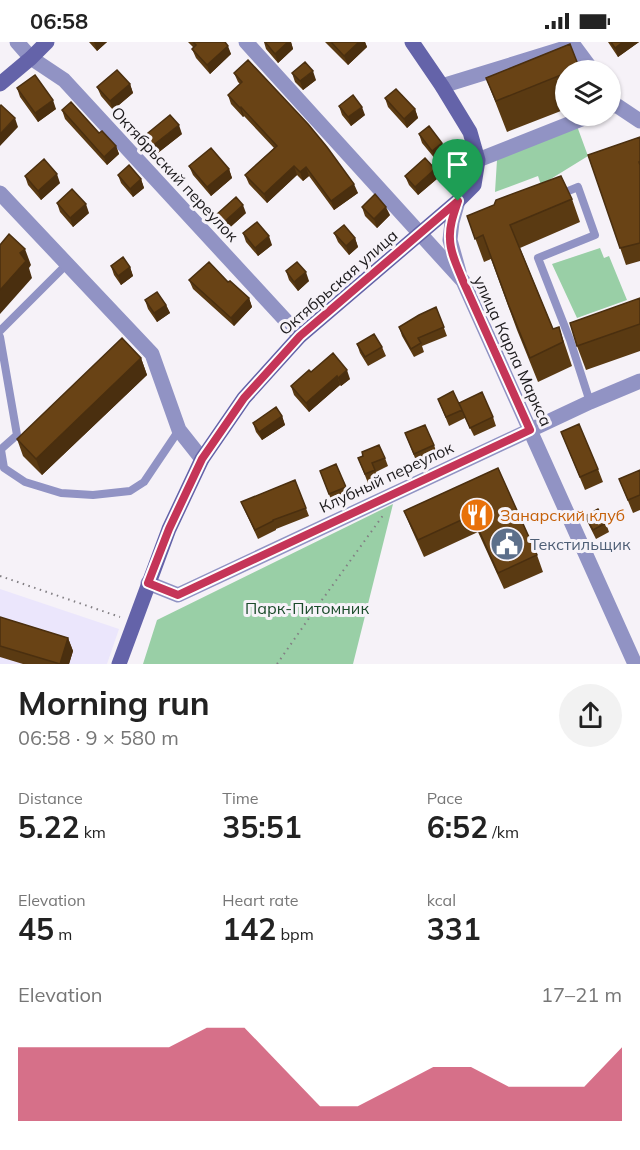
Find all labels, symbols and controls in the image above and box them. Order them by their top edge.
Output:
text: 06:58 [30,7,88,35]
map controls [555,60,621,126]
button: layers [555,60,621,126]
street label: Октябрьский переулок [107,102,243,246]
pin [432,139,483,201]
icon: arrive [441,148,474,181]
street label: Октябрьская улица [274,225,402,339]
street label: улица Карла Маркса [469,273,557,429]
street label: Клубный переулок [316,437,456,517]
restaurant icon: Занарский клуб [459,497,495,533]
place label: Занарский клуб [500,505,625,525]
public building icon: Текстильщик [489,526,525,562]
place label: Текстильщик [530,534,631,554]
park label: Парк-Питомник [245,598,369,618]
text: Morning run [18,682,210,723]
button: share [559,684,622,747]
text: 06:58 · 9 × 580 m [18,725,179,750]
text: Distance [18,788,83,808]
text: Time [222,788,259,808]
text: Pace [427,788,463,808]
text: 5.22 [18,808,79,846]
text: 35:51 [222,808,302,846]
text: 6:52 [427,808,488,846]
text: km [79,822,106,842]
text: /km [488,822,519,842]
text: Elevation [18,890,86,910]
text: Heart rate [222,890,298,910]
text: kcal [427,890,456,910]
text: 45 [18,910,54,948]
text: 142 [222,910,276,948]
text: 331 [427,910,481,948]
text: m [54,924,72,944]
text: bpm [276,924,314,944]
text: Elevation [18,982,103,1007]
text: 17–21 m [541,982,622,1007]

